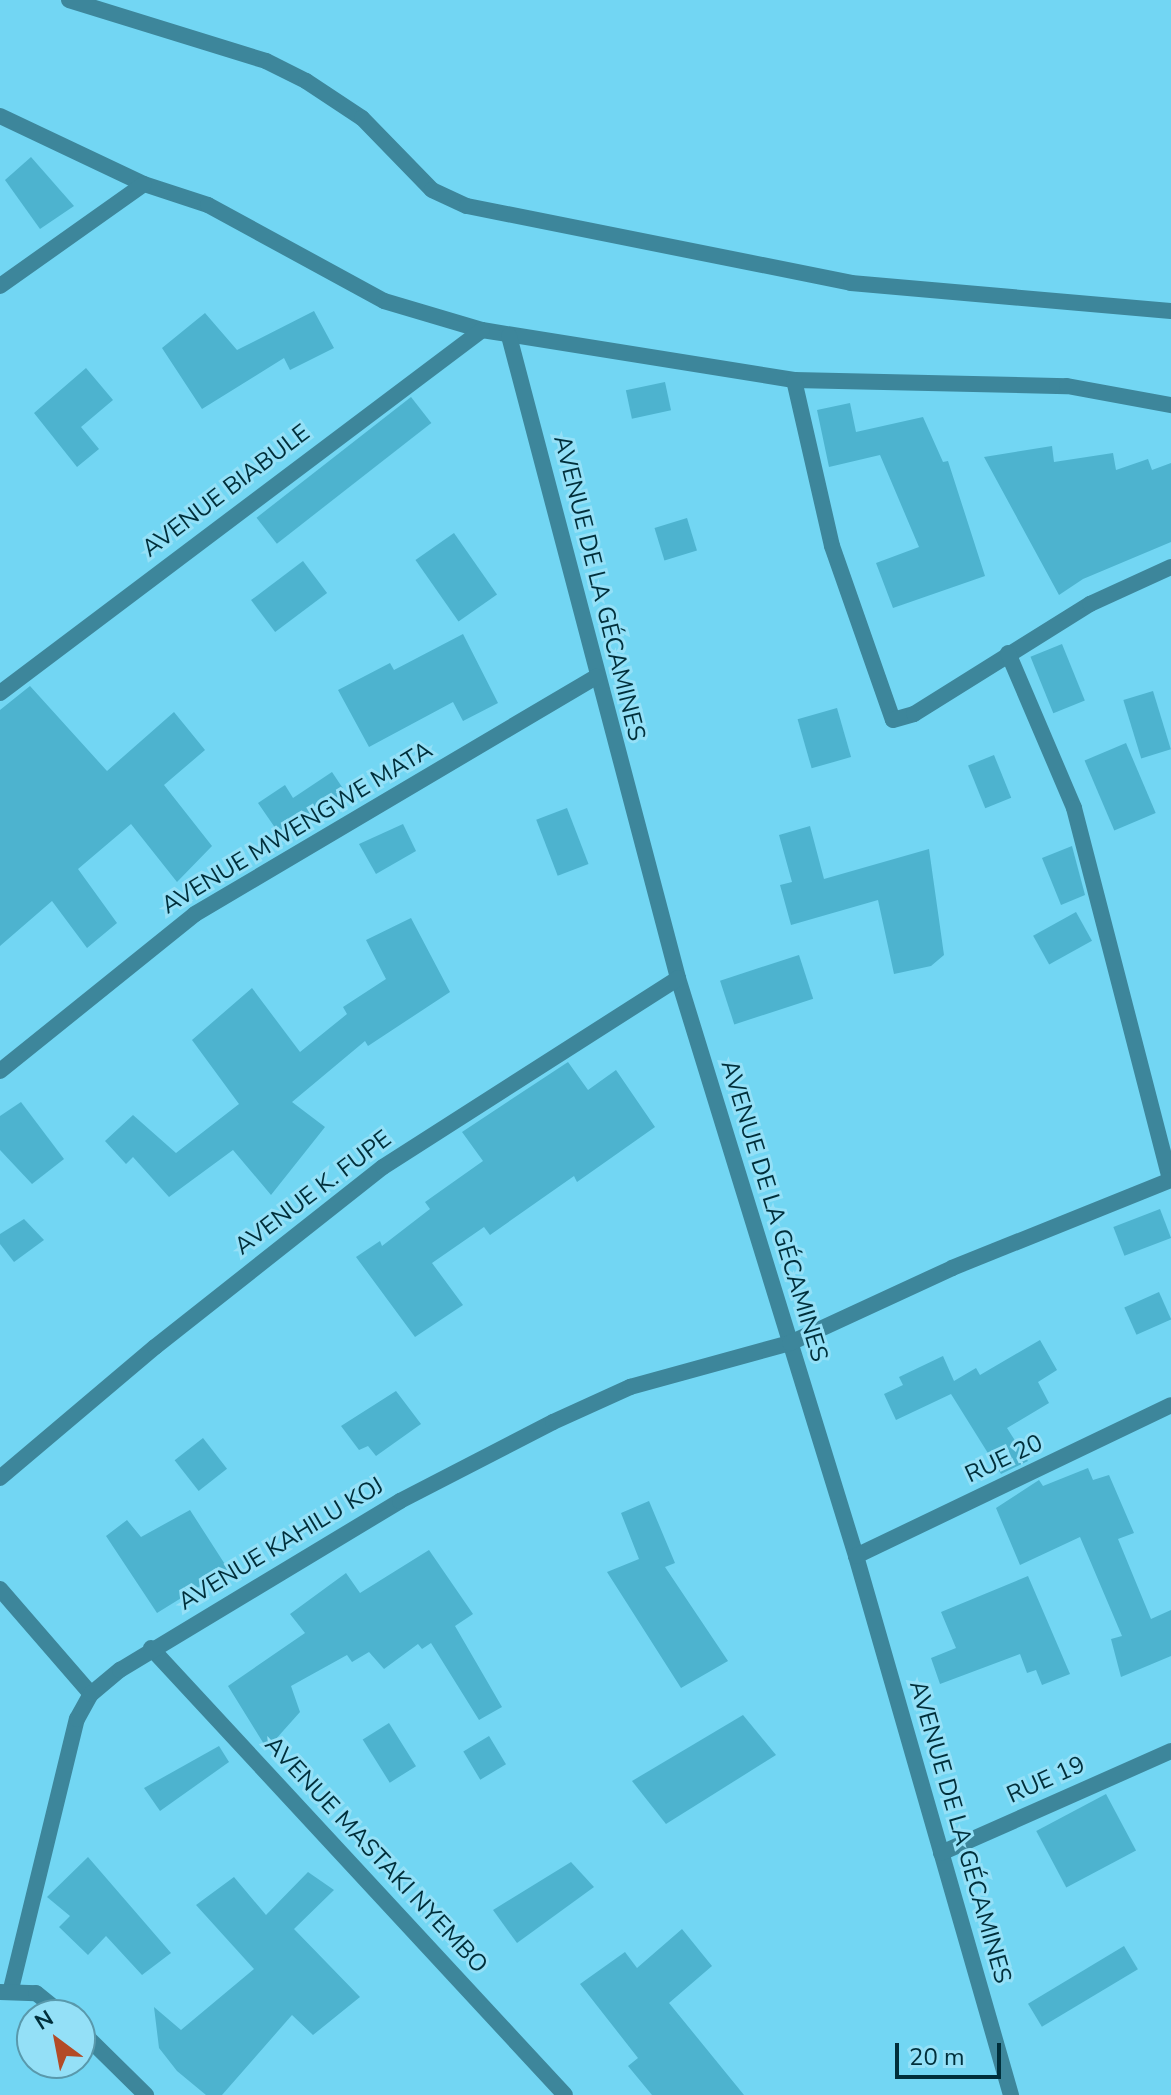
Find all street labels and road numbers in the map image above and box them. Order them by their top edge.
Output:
street label: AVENUE BIABULE [136,419,316,563]
street label: AVENUE DE LA GÉCAMINES [547,432,651,744]
street label: AVENUE MWENGWE MATA [156,736,438,920]
street label: AVENUE DE LA GÉCAMINES [714,1057,834,1365]
street label: AVENUE K. FUPE [229,1125,397,1261]
street label: RUE 20 [961,1429,1047,1489]
street label: AVENUE KAHILU KOJ [173,1471,389,1617]
street label: AVENUE DE LA GÉCAMINES [903,1677,1017,1987]
street label: AVENUE MASTAKI NYEMBO [259,1731,493,1979]
street label: RUE 19 [1002,1750,1090,1810]

